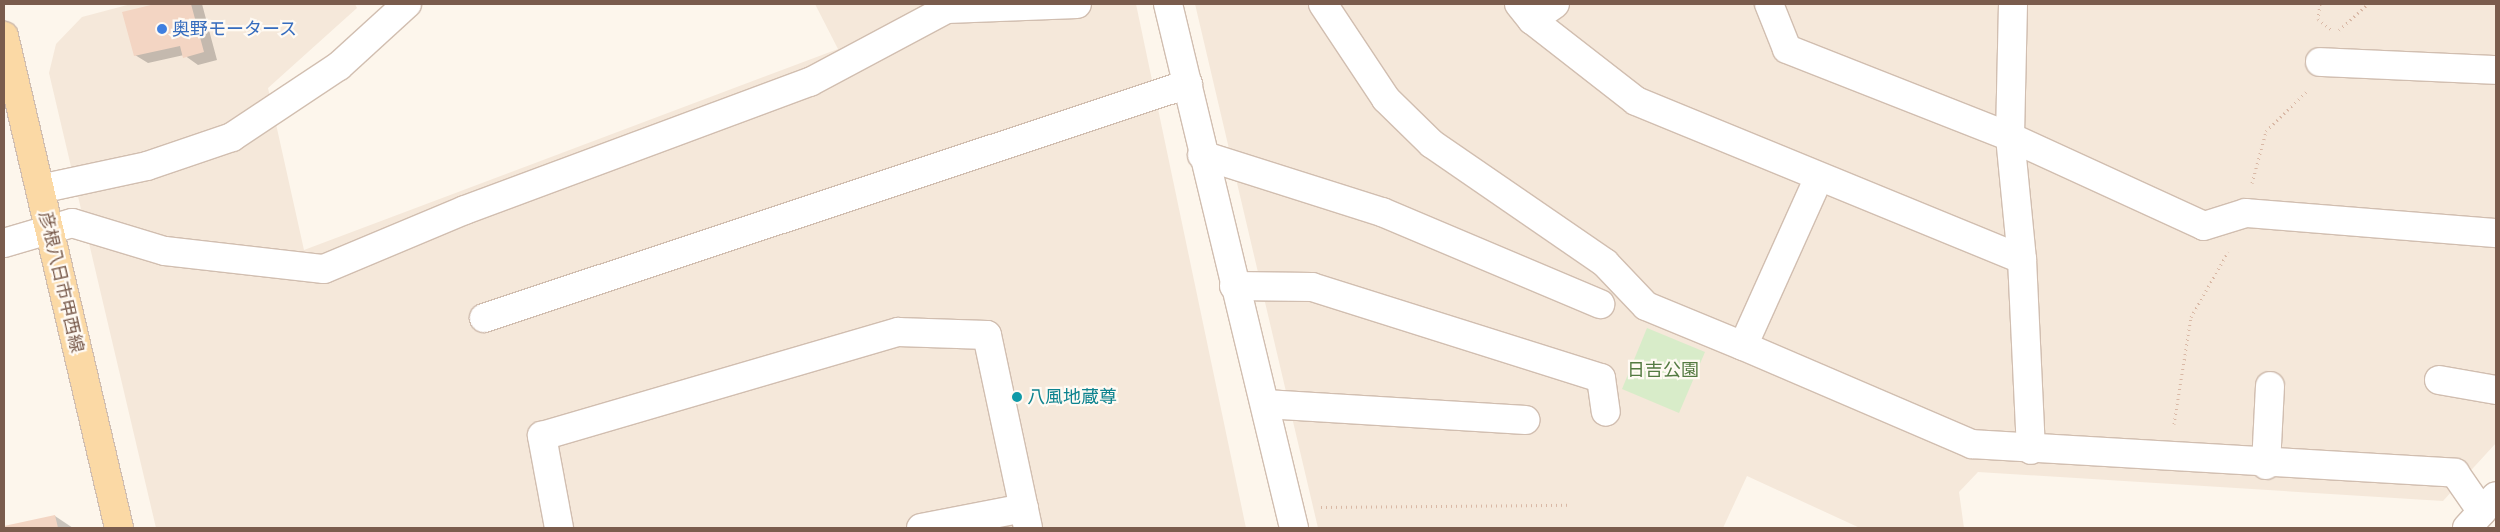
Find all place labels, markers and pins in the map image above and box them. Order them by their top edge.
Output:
place label: 奥野モータース [172,18,298,40]
marker: 奥野モータース [156,23,168,35]
place label: 八風地蔵尊 [1027,386,1117,408]
marker: 八風地蔵尊 [1011,391,1023,403]

